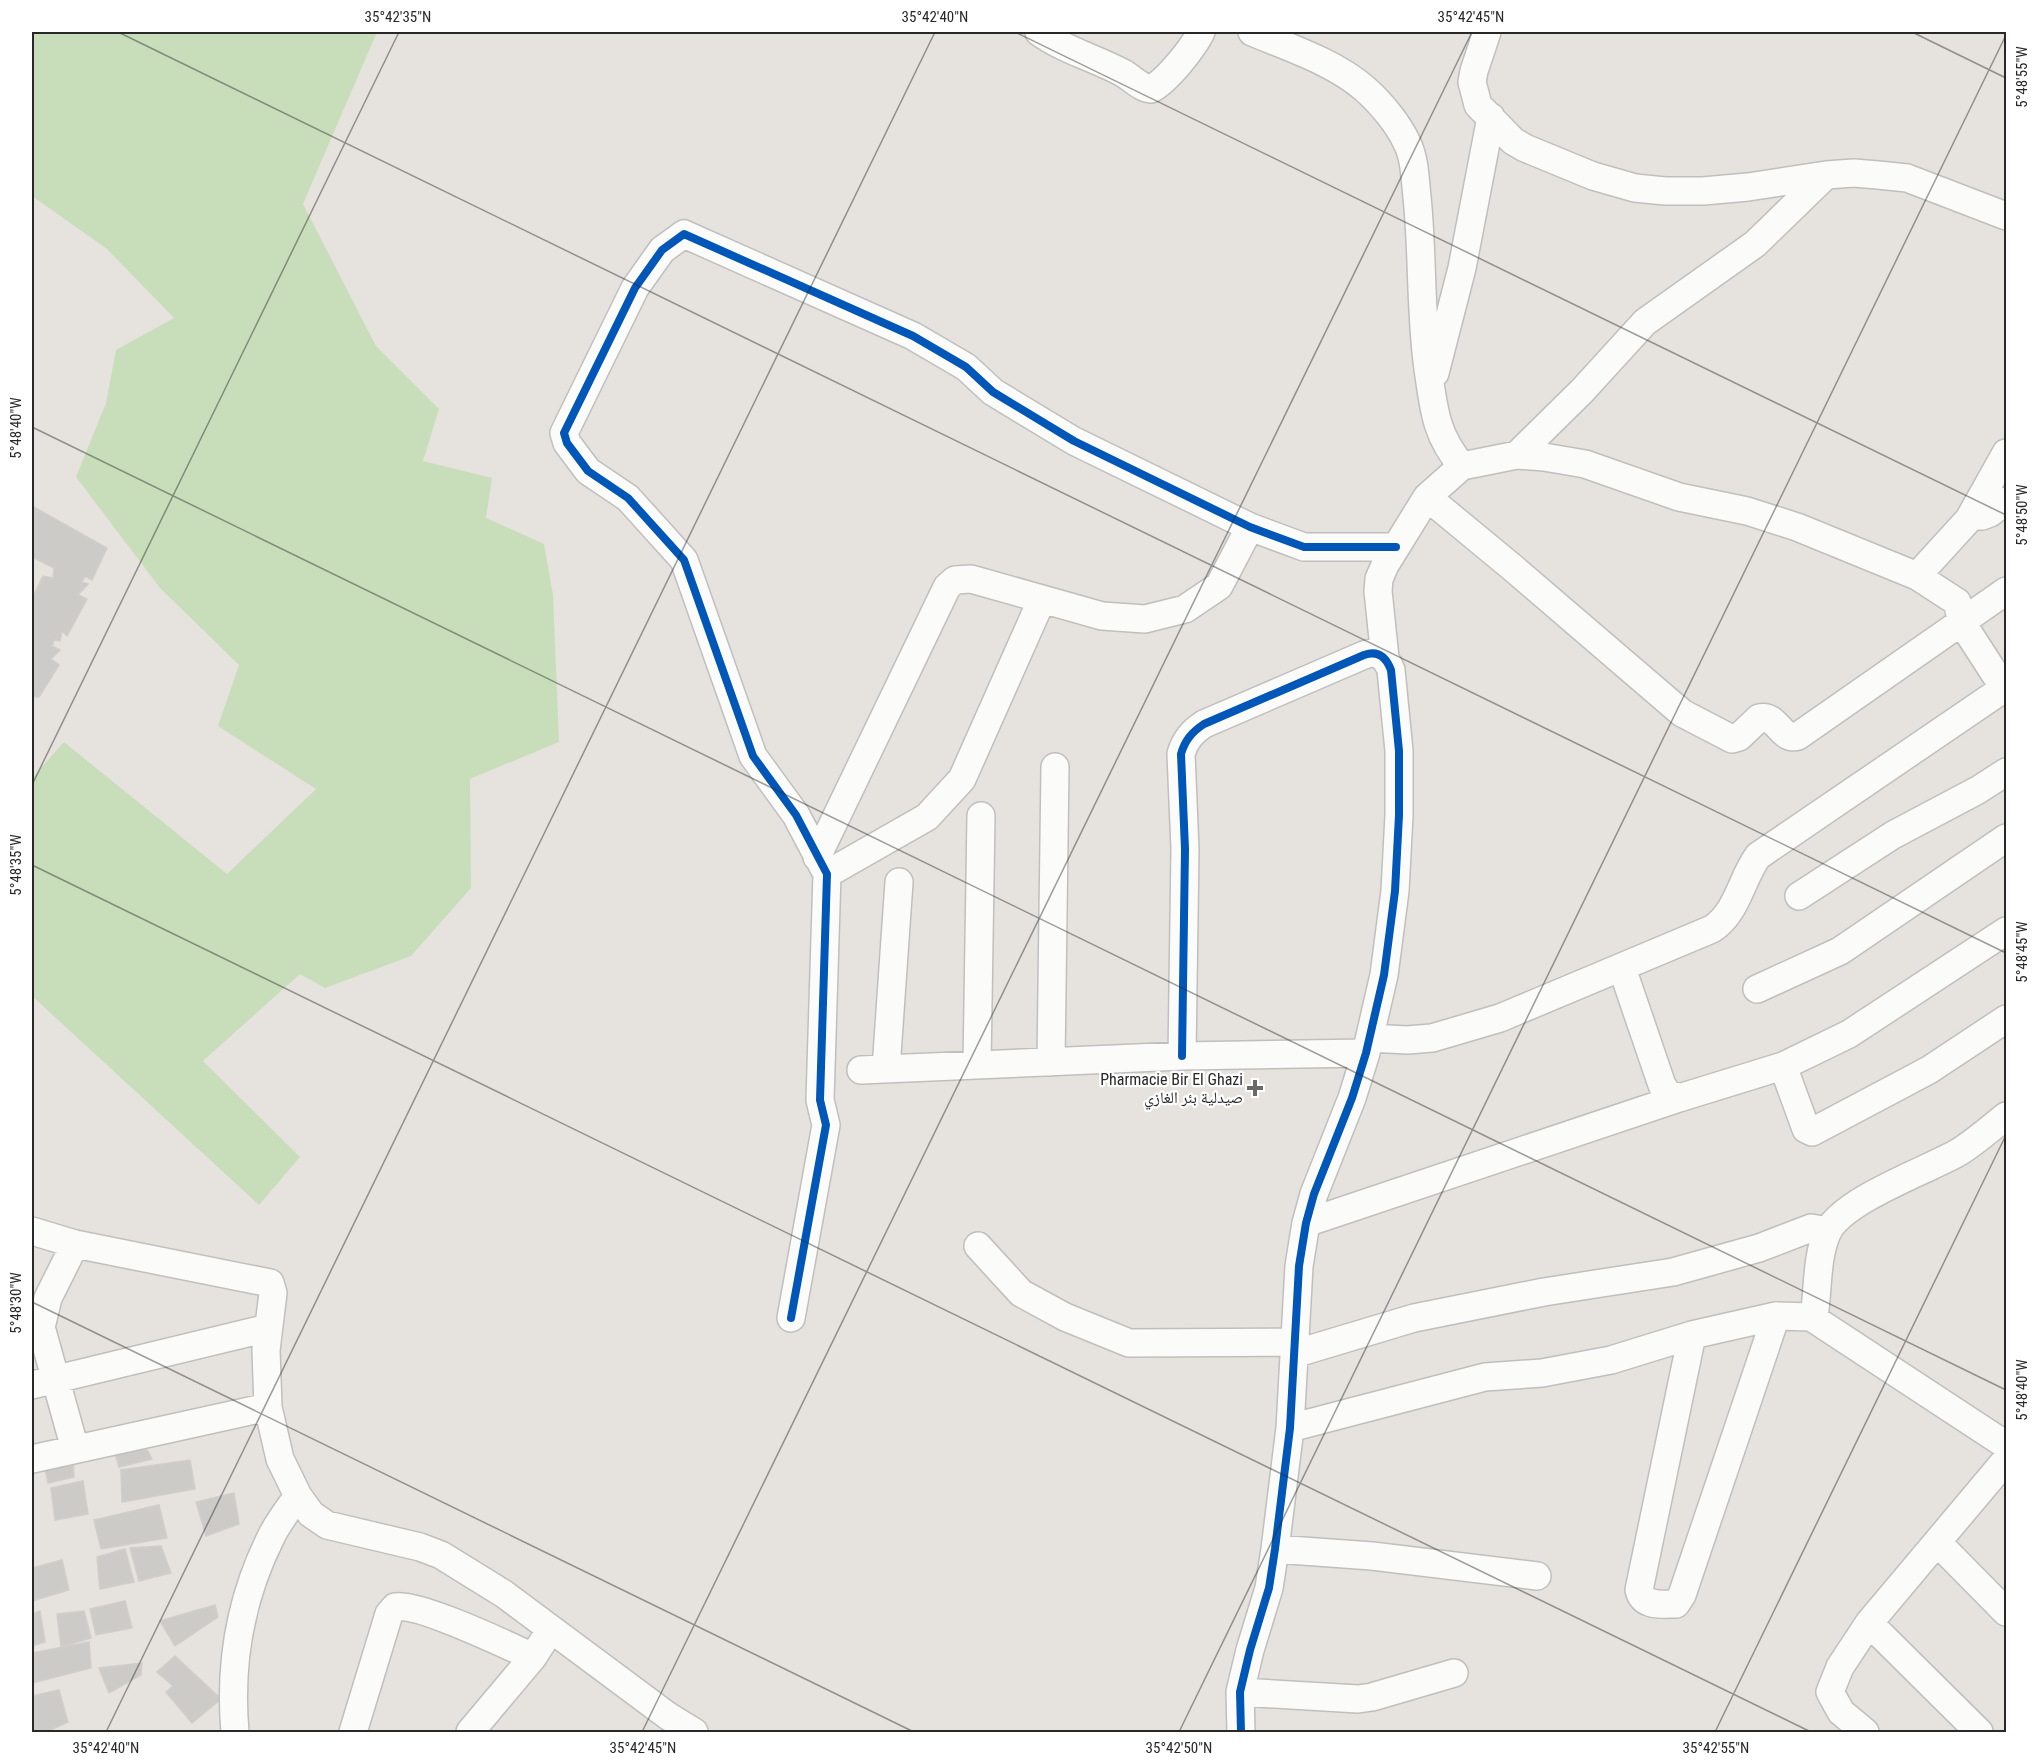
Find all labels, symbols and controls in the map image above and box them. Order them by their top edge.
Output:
text: 35°42'35"N [365,8,431,26]
text: 35°42'40"N [902,8,968,26]
text: 35°42'45"N [1438,8,1504,26]
text: 5°48'55"W [2013,46,2031,108]
text: 5°48'40"W [7,397,25,459]
text: 5°48'50"W [2013,484,2031,546]
text: 5°48'35"W [7,834,25,896]
text: 5°48'45"W [2013,921,2031,983]
place label: Pharmacie Bir El Ghazi صيدلية بئر الغازي [1100,1070,1243,1110]
marker: Pharmacie Bir El Ghazi صيدلية بئر الغازي [1248,1081,1262,1095]
text: 5°48'30"W [7,1272,25,1334]
text: 5°48'40"W [2013,1359,2031,1421]
text: 35°42'40"N [73,1739,139,1757]
text: 35°42'45"N [610,1739,676,1757]
text: 35°42'50"N [1146,1739,1212,1757]
text: 35°42'55"N [1683,1739,1749,1757]

